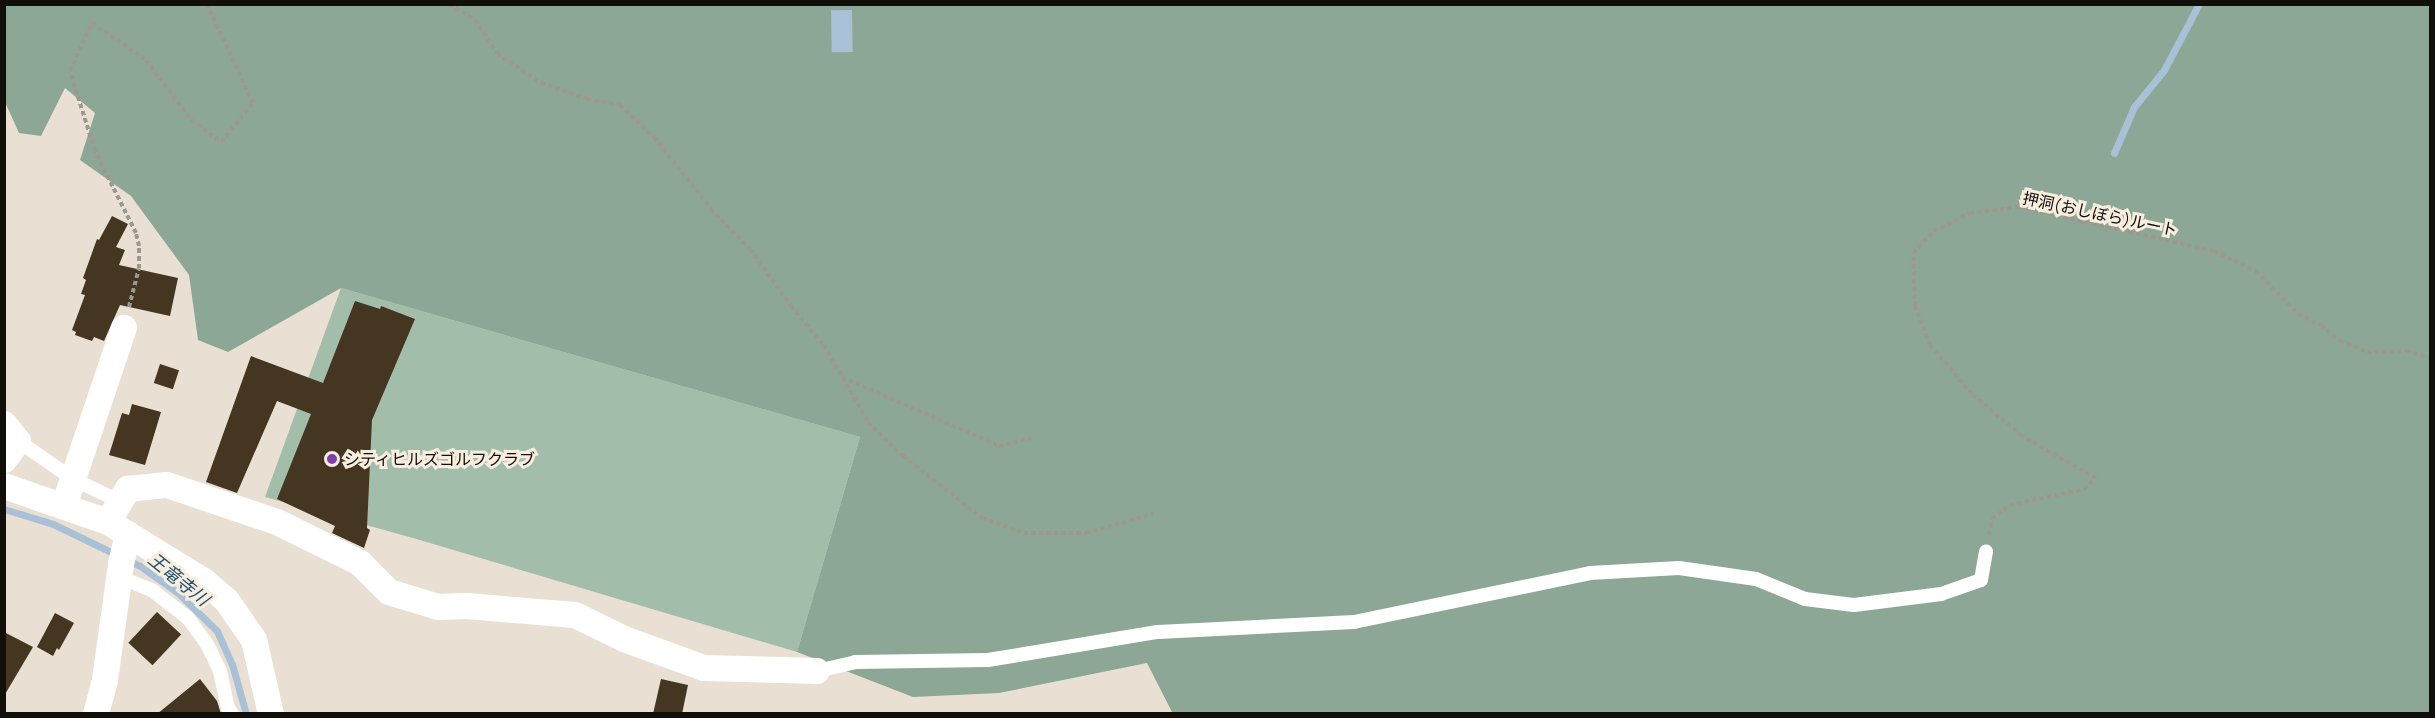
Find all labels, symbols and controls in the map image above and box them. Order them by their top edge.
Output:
street label: 押洞(おしぼら)ルート [2021,188,2179,240]
place label: シティヒルズゴルフクラブ [344,449,536,469]
marker: シティヒルズゴルフクラブ [325,452,339,466]
water label: 王竜寺川 [144,548,214,610]

